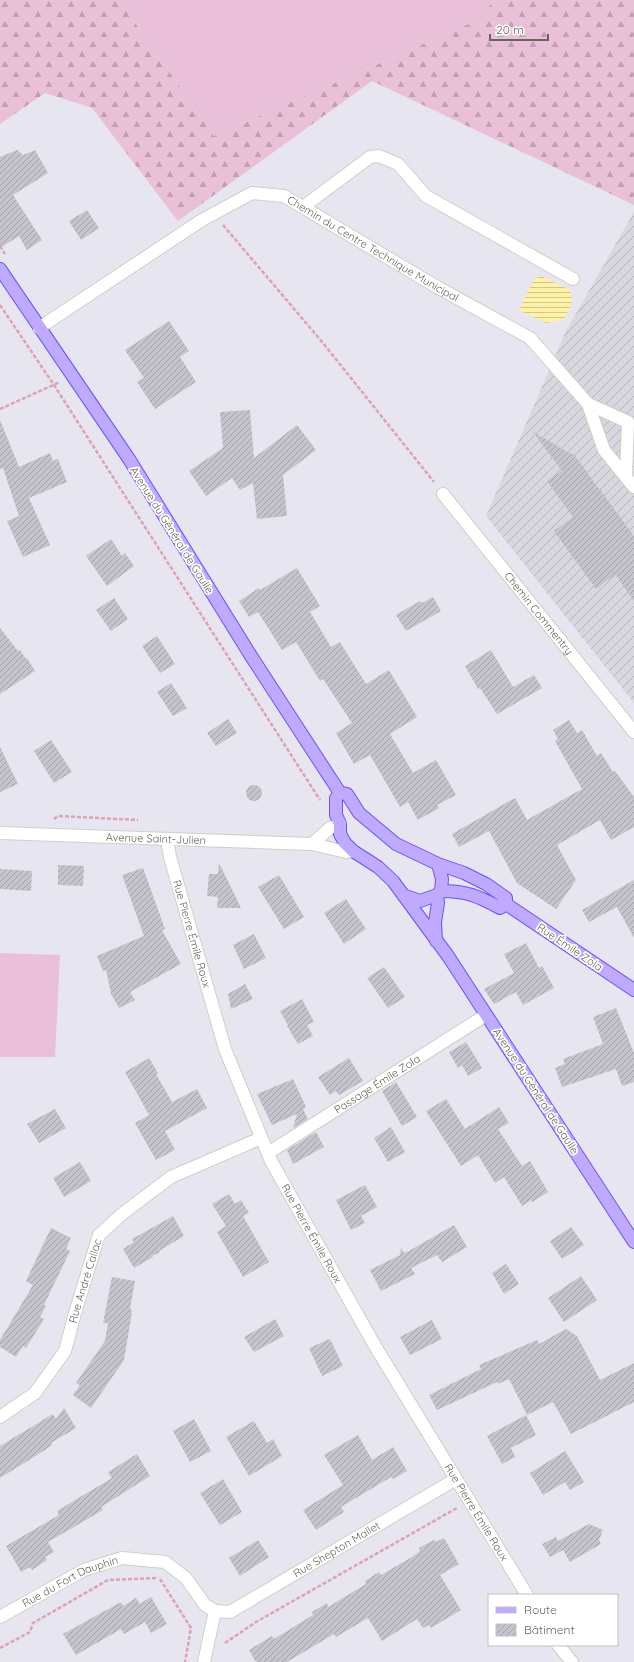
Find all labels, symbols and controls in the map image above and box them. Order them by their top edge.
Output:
scale bar [490,16,548,42]
text: 20 m [496,22,524,37]
street label: Chemin du Centre Technique Municipal [285,193,461,305]
street label: Avenue du Général de Gaulle [127,464,217,596]
street label: Chemin Commentry [501,569,576,658]
street label: Avenue Saint-Julien [106,830,206,847]
street label: Rue Pierre Émile Roux [170,878,214,989]
street label: Rue Émile Zola [535,920,605,974]
street label: Avenue du Général de Gaulle [490,1025,582,1157]
street label: Passage Émile Zola [331,1052,423,1116]
street label: Rue Pierre Émile Roux [278,1181,345,1285]
street label: Rue André Callac [66,1237,105,1325]
street label: Rue Pierre Émile Roux [441,1461,511,1563]
street label: Rue Shepton Mallet [291,1518,383,1580]
street label: Rue du Fort Dauphin [20,1553,120,1610]
legend [488,1594,618,1646]
text: Route [524,1602,557,1617]
text: Bâtiment [524,1622,574,1637]

